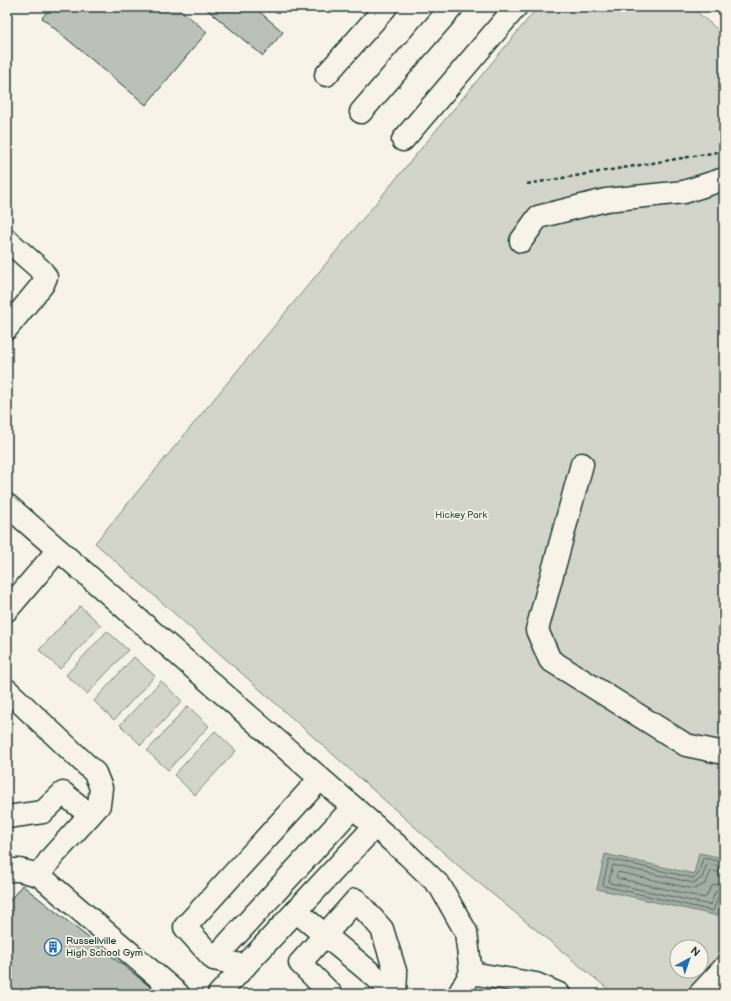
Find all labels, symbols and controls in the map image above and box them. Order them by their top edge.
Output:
park label: Hickey Park [435,509,487,521]
place label: Russellville High School Gym [66,935,143,959]
building icon: Russellville High School Gym [43,937,63,957]
north arrow [669,939,709,979]
text: N [688,944,702,959]

